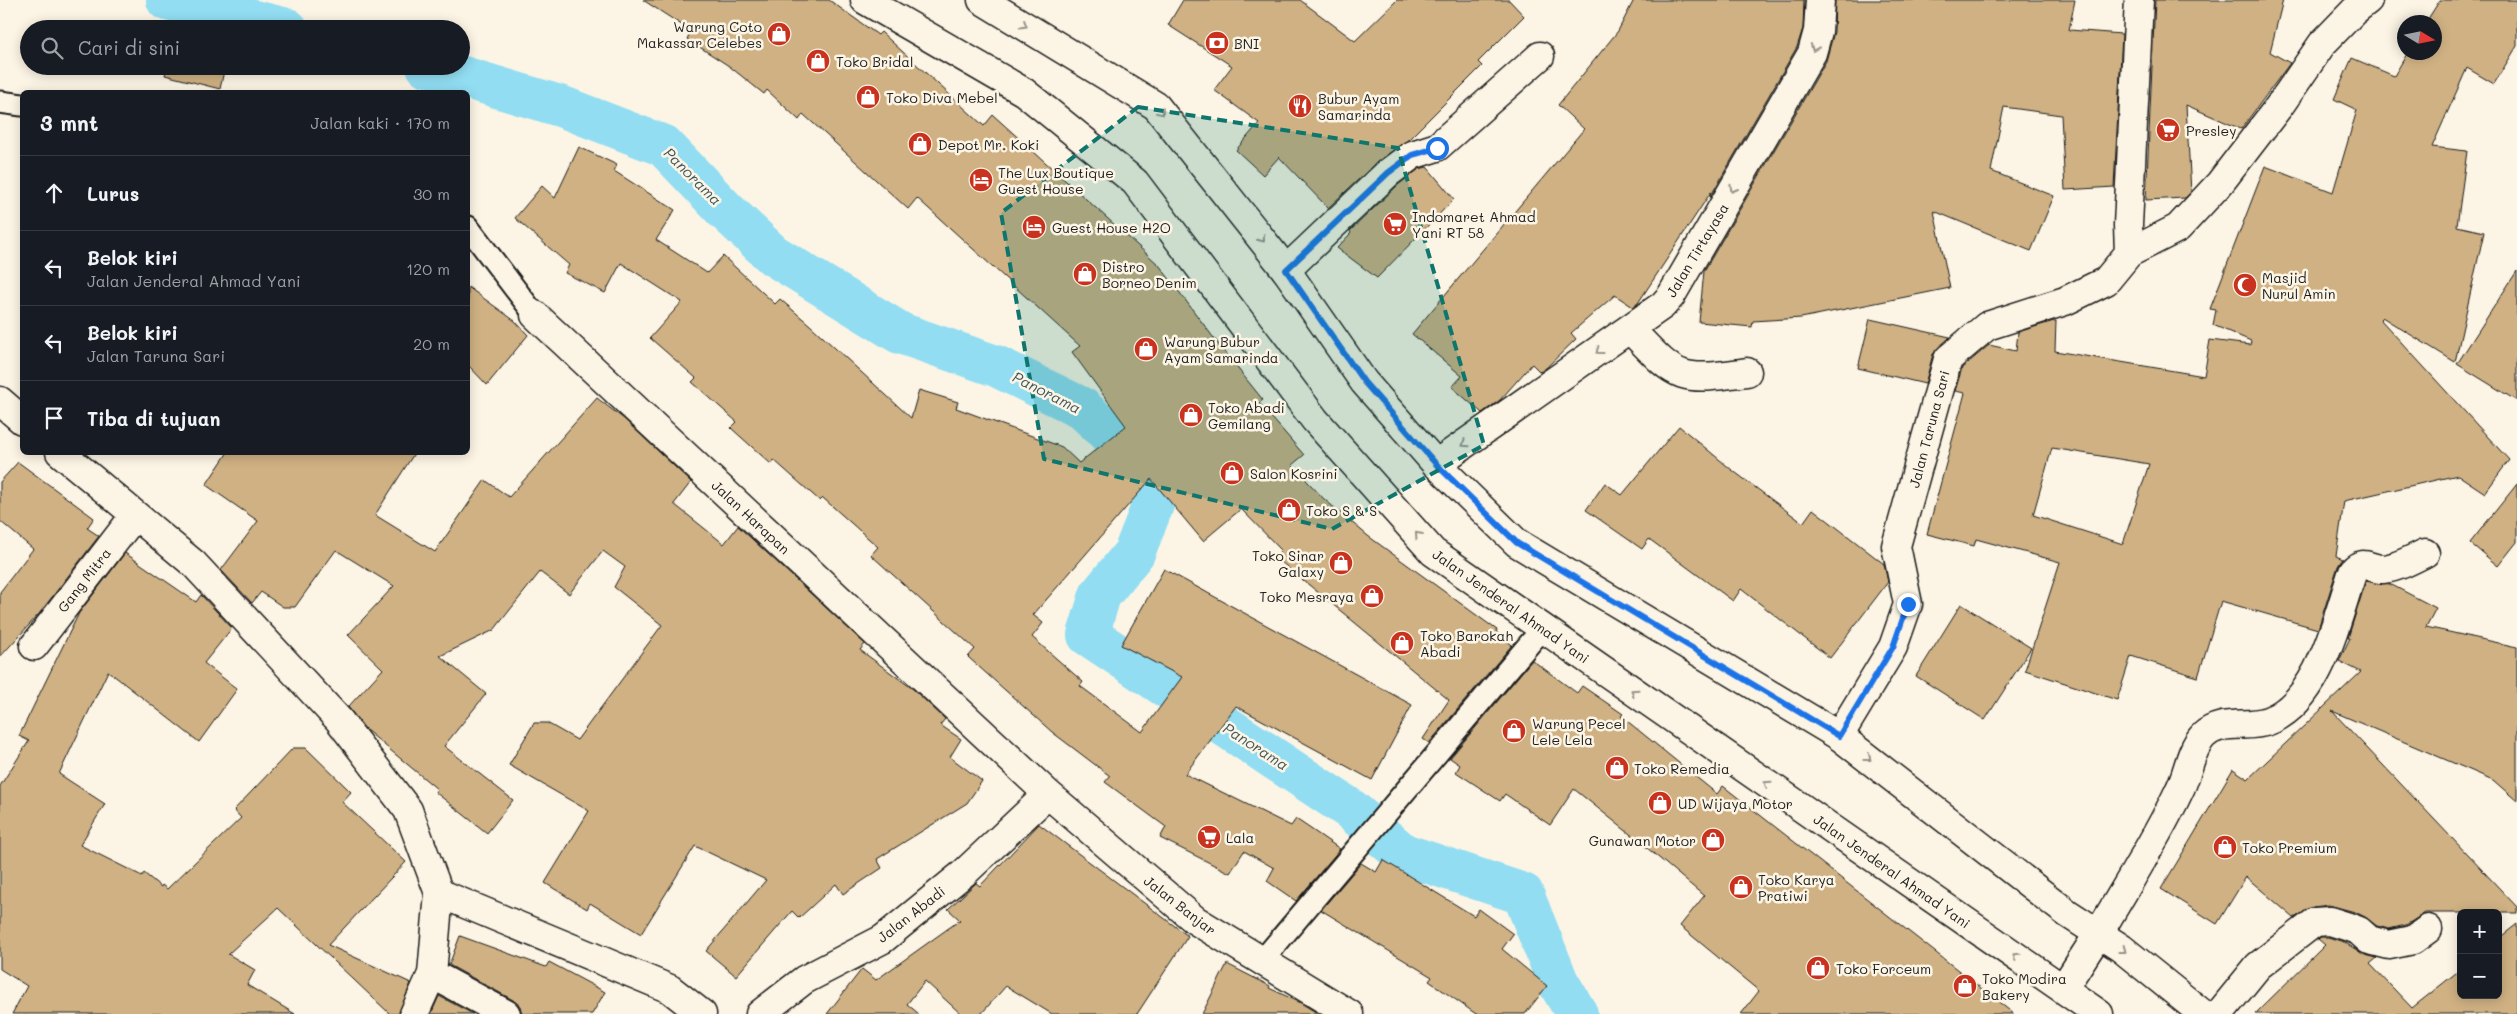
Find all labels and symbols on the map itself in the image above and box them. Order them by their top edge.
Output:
north arrow [2397,15,2442,60]
place label: Warung Coto Makassar Celebes [637,17,762,52]
one-way arrow [1018,19,1027,29]
shop icon: Warung Coto Makassar Celebes [766,21,792,47]
bank icon: BNI [1204,30,1230,56]
place label: BNI [1234,34,1259,53]
one-way arrow [1809,43,1820,52]
shop icon: Toko Bridal [805,48,831,74]
place label: Toko Bridal [836,52,913,71]
shop icon: Toko Diva Mebel [855,84,881,110]
place label: Toko Diva Mebel [886,88,998,107]
place label: Bubur Ayam Samarinda [1318,89,1399,124]
restaurant icon: Bubur Ayam Samarinda [1287,93,1313,119]
one-way arrow [1155,106,1163,115]
supermarket icon: Presley [2155,117,2181,143]
place label: Presley [2186,121,2237,140]
shop icon: Depot Mr. Koki [907,131,933,157]
place label: Depot Mr. Koki [938,135,1039,154]
route start [1426,137,1449,160]
water label: Panorama [660,143,726,209]
place label: The Lux Boutique Guest House [998,163,1114,198]
hotel icon: The Lux Boutique Guest House [968,167,994,193]
one-way arrow [1730,184,1740,193]
street label: Jalan Tirtayasa [1661,199,1733,301]
place label: Indomaret Ahmad Yani RT 58 [1412,207,1536,242]
supermarket icon: Indomaret Ahmad Yani RT 58 [1382,211,1408,237]
hotel icon: Guest House H2O [1021,214,1047,240]
place label: Guest House H2O [1052,218,1171,237]
one-way arrow [1256,234,1265,243]
place label: Distro Borneo Denim [1102,257,1197,292]
shop icon: Distro Borneo Denim [1072,261,1098,287]
place label: Masjid Nurul Amin [2262,268,2336,303]
mosque icon: Masjid Nurul Amin [2232,272,2258,298]
place label: Warung Bubur Ayam Samarinda [1164,332,1279,367]
shop icon: Warung Bubur Ayam Samarinda [1133,336,1159,362]
one-way arrow [1595,345,1605,354]
water label: Panorama [1010,366,1084,418]
street label: Jalan Taruna Sari [1904,368,1954,490]
place label: Toko Abadi Gemilang [1208,398,1285,433]
shop icon: Toko Abadi Gemilang [1178,402,1204,428]
one-way arrow [1462,438,1471,447]
shop icon: Salon Kosrini [1219,460,1245,486]
place label: Salon Kosrini [1250,464,1338,483]
street label: Jalan Harapan [708,476,794,558]
shop icon: Toko S & S [1276,497,1302,523]
place label: Toko S & S [1306,501,1377,520]
one-way arrow [1414,532,1423,541]
street label: Gang Mitra [53,544,115,616]
street label: Jalan Jenderal Ahmad Yani [1429,545,1593,667]
place label: Toko Sinar Galaxy [1252,546,1324,581]
shop icon: Toko Sinar Galaxy [1328,550,1354,576]
shop icon: Toko Mesraya [1359,583,1385,609]
place label: Toko Mesraya [1259,587,1354,606]
route end [1897,593,1920,616]
place label: Toko Barokah Abadi [1420,626,1513,661]
shop icon: Toko Barokah Abadi [1389,630,1415,656]
one-way arrow [1630,689,1639,698]
place label: Warung Pecel Lele Lela [1532,714,1626,749]
water label: Panorama [1220,717,1292,775]
shop icon: Warung Pecel Lele Lela [1501,718,1527,744]
one-way arrow [1862,753,1871,761]
shop icon: Toko Remedia [1604,755,1630,781]
place label: Toko Remedia [1634,759,1730,778]
one-way arrow [1764,781,1773,790]
shop icon: UD Wijaya Motor [1647,790,1673,816]
place label: UD Wijaya Motor [1678,794,1793,813]
street label: Jalan Jenderal Ahmad Yani [1810,810,1974,932]
supermarket icon: Lala [1196,824,1222,850]
shop icon: Gunawan Motor [1700,827,1726,853]
place label: Lala [1226,828,1254,847]
place label: Gunawan Motor [1589,831,1696,850]
shop icon: Toko Premium [2212,834,2238,860]
place label: Toko Premium [2242,838,2337,857]
place label: Toko Karya Pratiwi [1758,870,1835,905]
street label: Jalan Banjar [1140,871,1220,939]
shop icon: Toko Karya Pratiwi [1728,874,1754,900]
street label: Jalan Abadi [873,881,949,947]
one-way arrow [2117,944,2126,952]
one-way arrow [2012,953,2021,963]
shop icon: Toko Forceum [1805,955,1831,981]
place label: Toko Forceum [1836,959,1931,978]
place label: Toko Modira Bakery [1982,969,2067,1004]
shop icon: Toko Modira Bakery [1952,973,1978,999]

